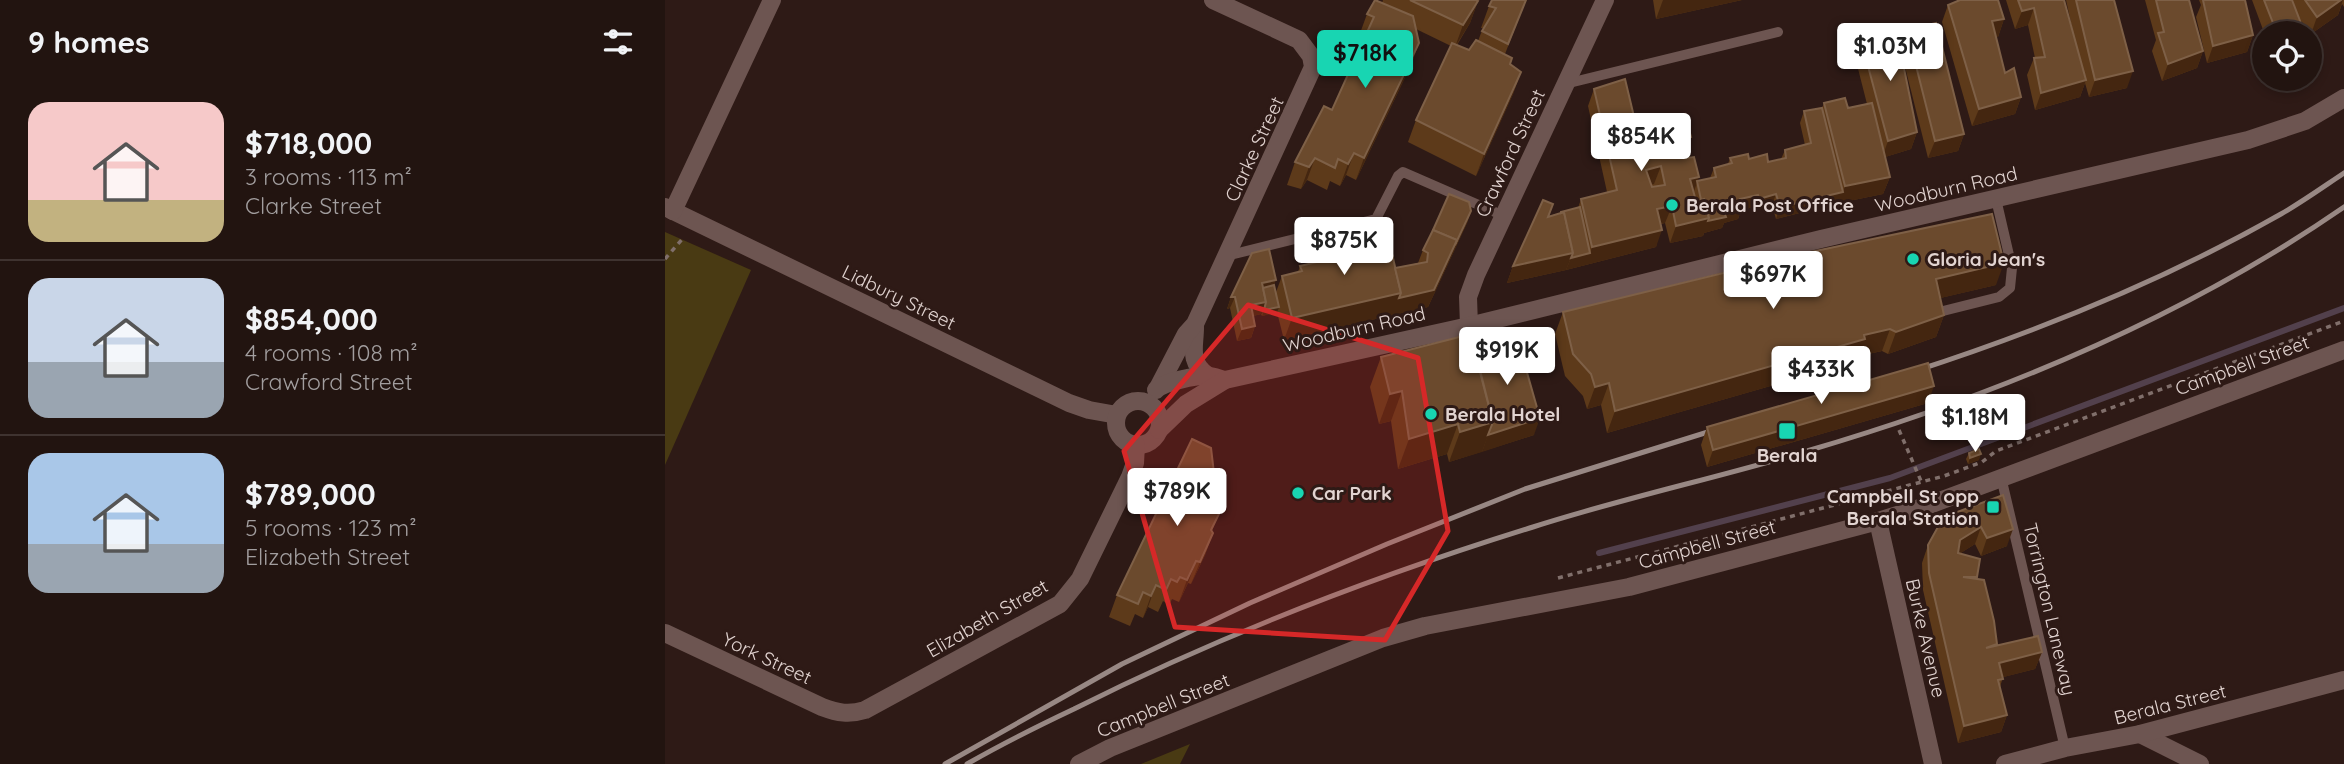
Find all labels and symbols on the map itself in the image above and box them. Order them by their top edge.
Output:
pin: $1.03M [1833,24,1947,83]
pin: $718K [1316,31,1414,90]
street label: Crawford Street [1470,85,1550,221]
street label: Clarke Street [1219,93,1289,205]
pin: $854K [1592,114,1690,173]
street label: Woodburn Road [1872,161,2020,217]
place label: Berala Post Office [1686,193,1854,217]
marker: Berala Post Office [1664,197,1680,213]
pin: $875K [1295,218,1393,277]
place label: Gloria Jean's [1927,247,2045,271]
marker: Gloria Jean's [1905,251,1921,267]
pin: $697K [1724,252,1822,311]
street label: Lidbury Street [838,259,960,335]
street label: Woodburn Road [1280,301,1428,357]
pin: $919K [1458,328,1556,387]
street label: Campbell Street [2172,330,2312,400]
pin: $433K [1772,346,1870,406]
pin: $1.18M [1918,394,2032,454]
place label: Berala Hotel [1445,402,1561,426]
marker: Berala Hotel [1423,406,1439,422]
marker: Berala [1777,421,1797,441]
place label: Berala [1757,443,1817,467]
pin: $789K [1128,468,1226,528]
place label: Car Park [1312,481,1392,505]
place label: Campbell St opp Berala Station [1827,484,1979,530]
marker: Car Park [1290,485,1306,501]
marker: Campbell St opp Berala Station [1985,499,2001,515]
street label: Campbell Street [1636,514,1778,574]
street label: Torrington Laneway [2018,520,2082,698]
street label: Elizabeth Street [922,573,1052,663]
street label: Burke Avenue [1901,576,1951,700]
street label: York Street [718,627,816,689]
street label: Campbell Street [1093,667,1233,743]
street label: Berala Street [2111,678,2229,730]

